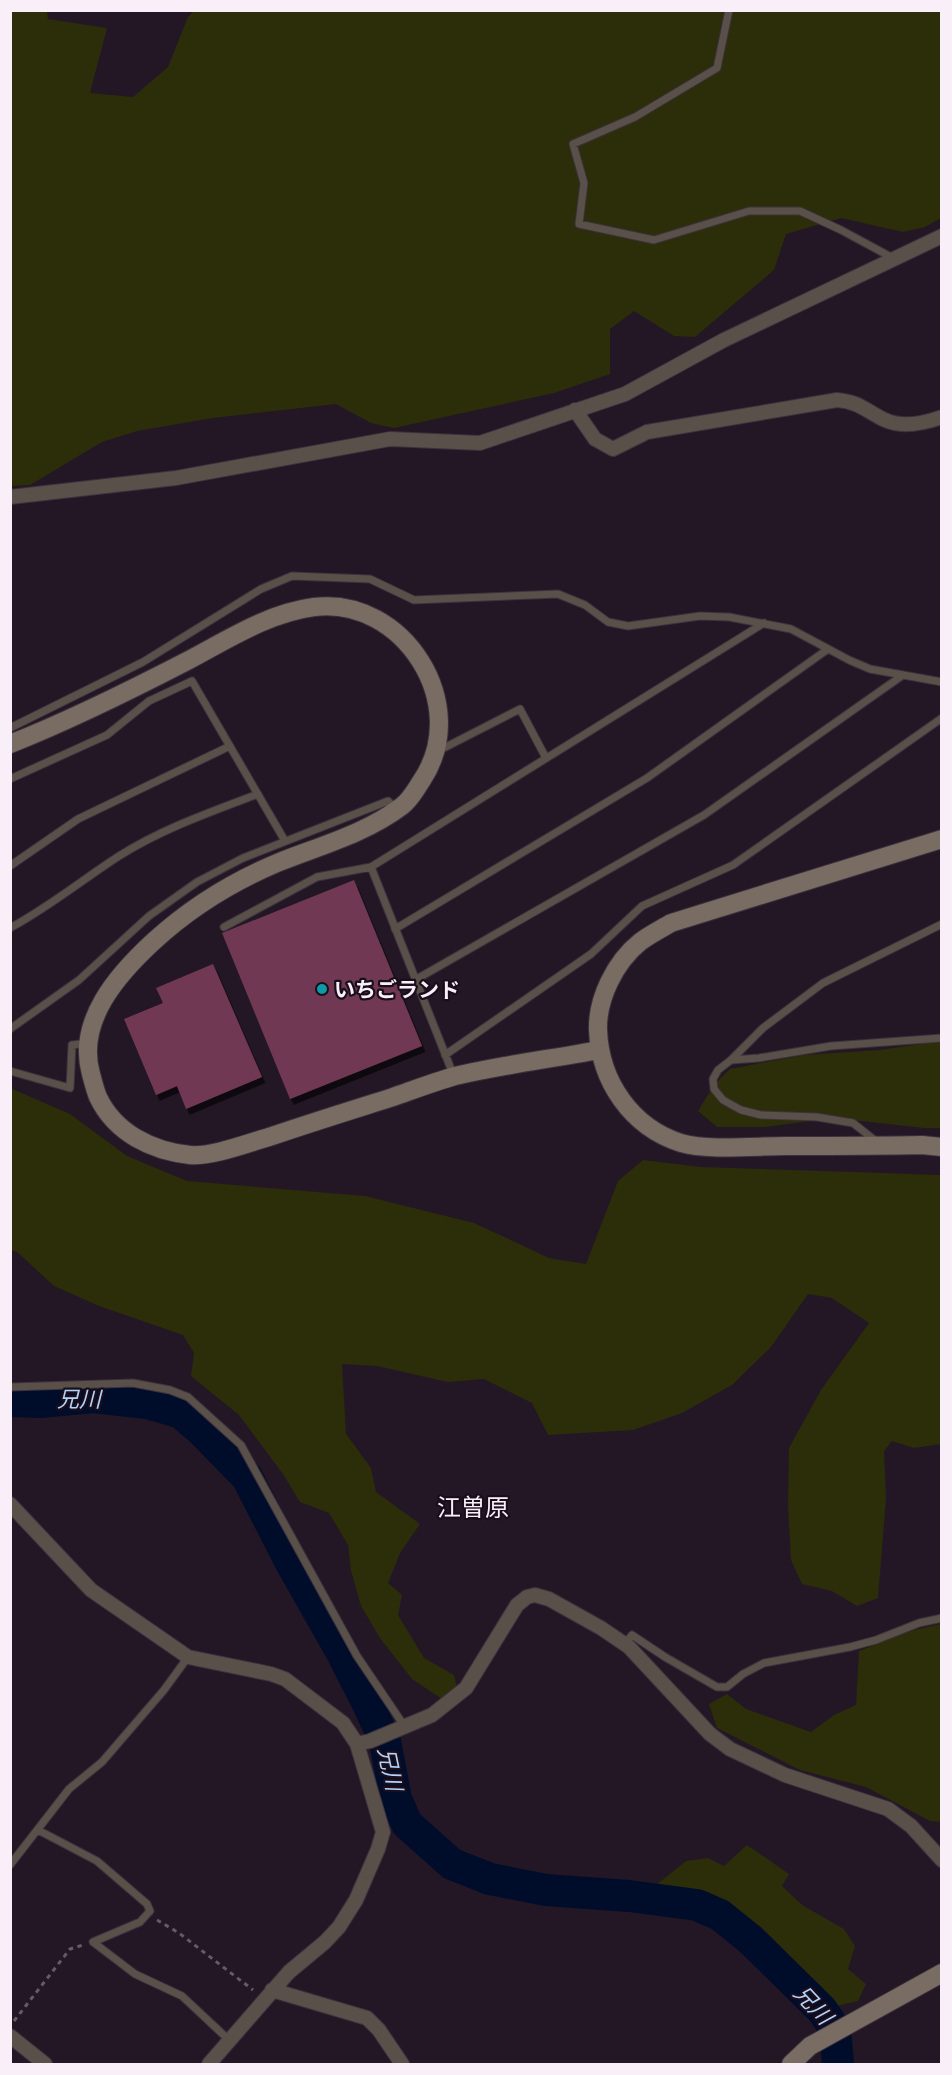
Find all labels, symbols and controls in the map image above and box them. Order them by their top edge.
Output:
place label: いちごランド [334,977,460,1002]
marker: いちごランド [315,982,329,996]
water label: 兄川 [57,1387,103,1412]
district label: 江曽原 [437,1494,509,1522]
water label: 兄川 [373,1745,407,1795]
water label: 兄川 [789,1980,839,2031]

